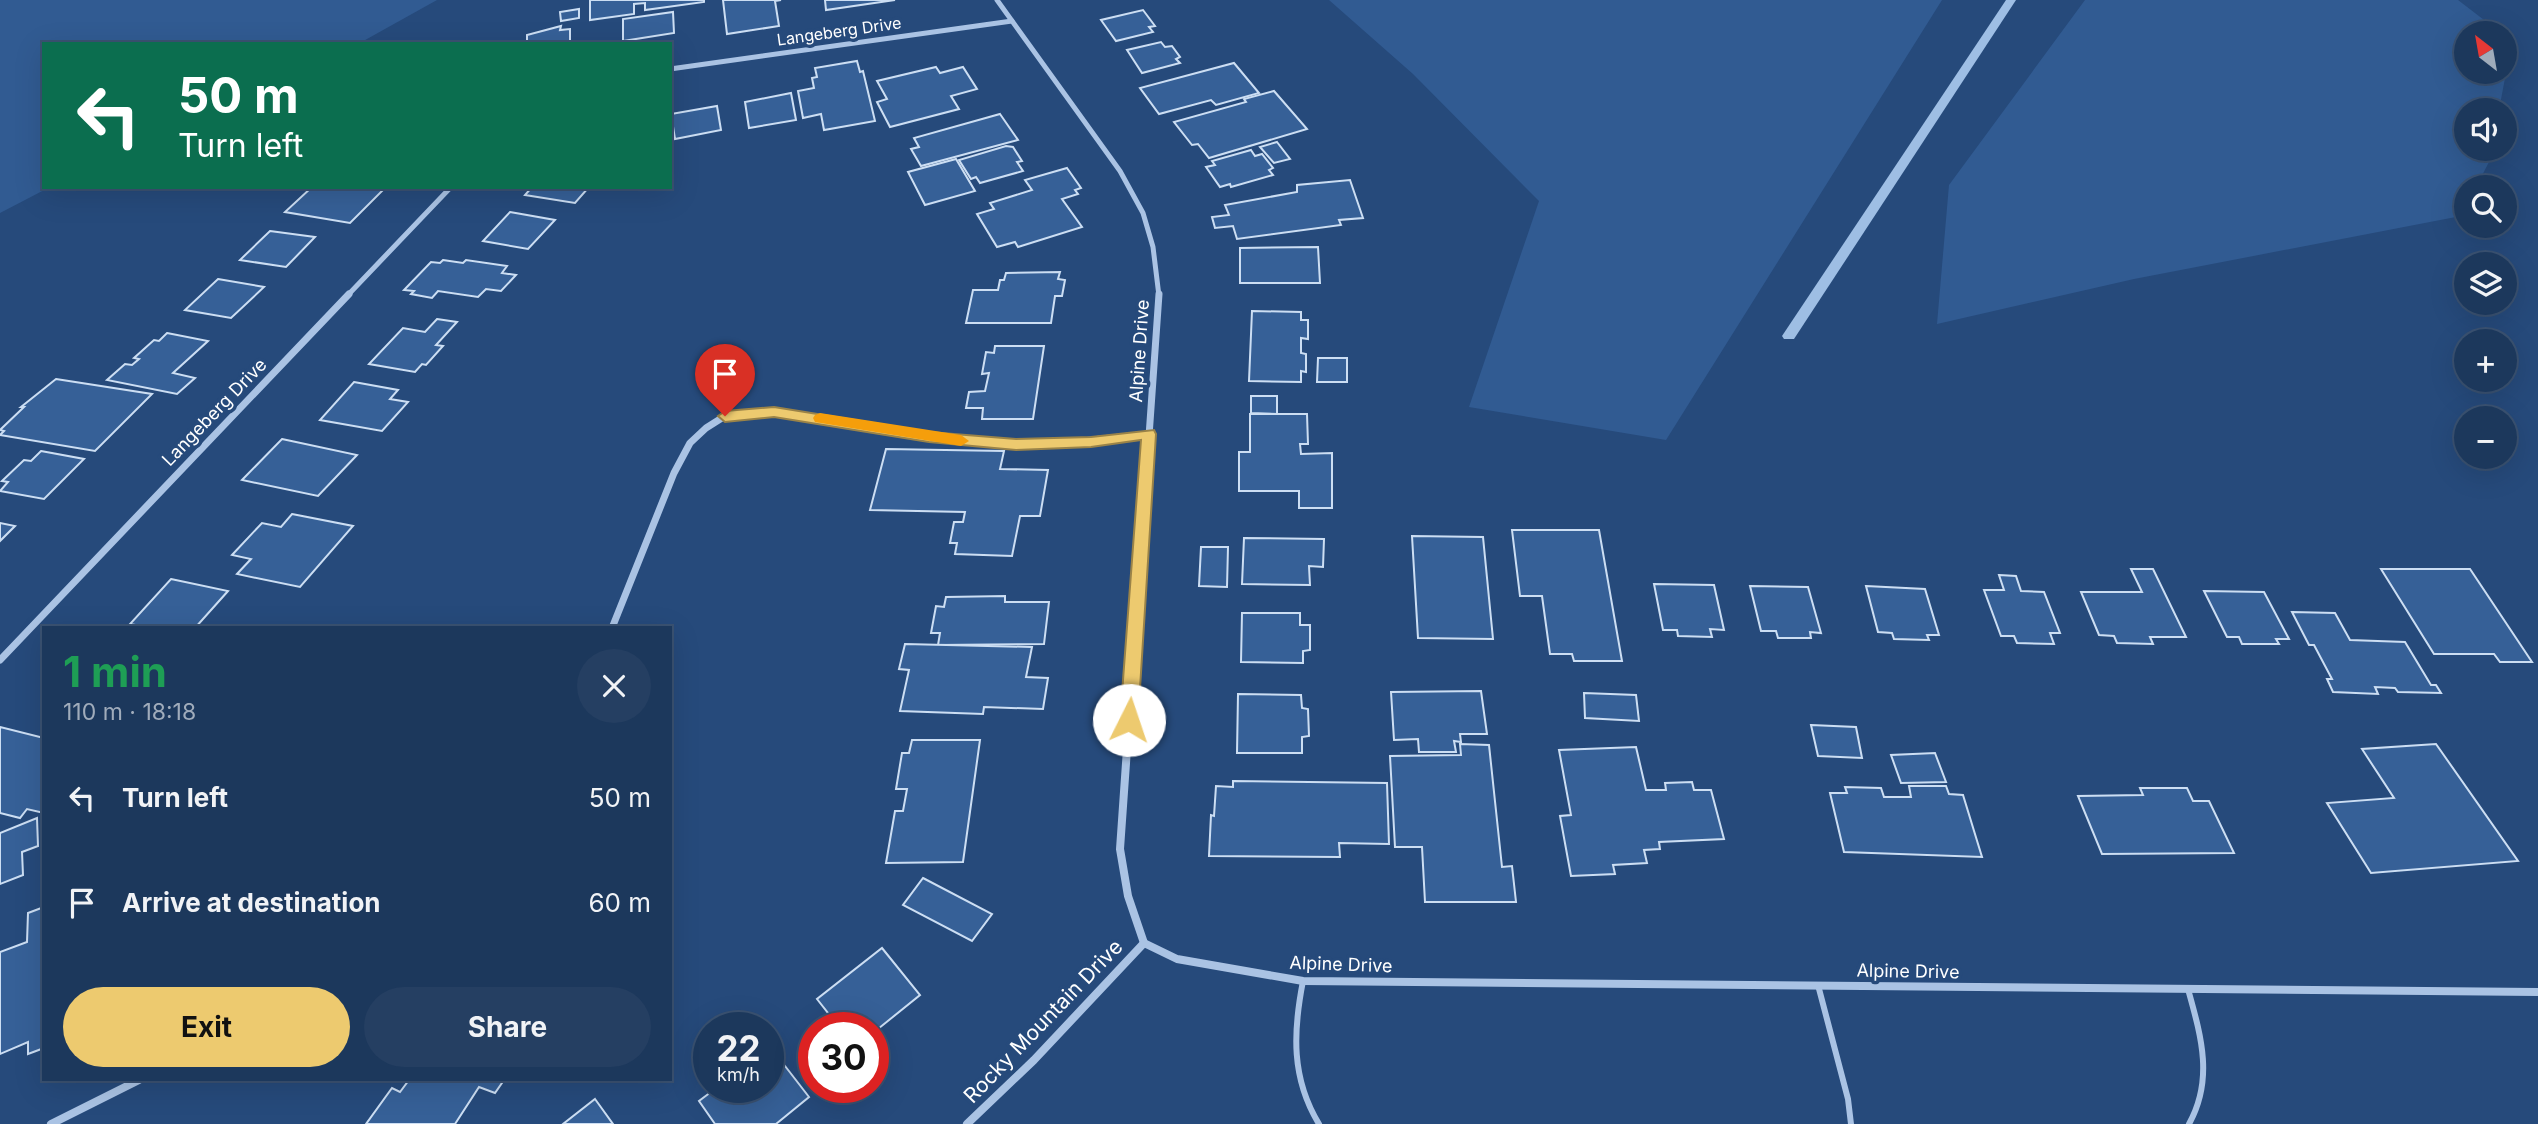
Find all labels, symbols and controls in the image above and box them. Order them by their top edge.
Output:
street label: Langeberg Drive [775,12,903,50]
north arrow [2454,21,2516,84]
map controls [2454,21,2517,469]
text: 50 m [178,66,299,125]
icon: left [63,70,154,161]
button: sound [2454,98,2517,161]
text: Turn left [178,126,303,165]
button: search [2454,175,2517,238]
button: layers [2454,252,2517,315]
street label: Alpine Drive [1125,299,1153,403]
button: + [2454,329,2517,392]
pin [695,344,755,416]
street label: Langeberg Drive [157,354,271,470]
icon: arrive [706,355,744,393]
button: − [2454,406,2517,469]
text: 1 min [63,646,167,697]
button: close [577,649,651,723]
position arrow [1092,683,1166,757]
text: 110 m · 18:18 [63,698,196,726]
icon: left [63,779,101,817]
text: Turn left [122,782,228,813]
text: 50 m [589,782,651,813]
icon: arrive [63,884,101,922]
text: Arrive at destination [122,887,381,918]
text: 60 m [588,887,651,918]
street label: Rocky Mountain Drive [958,934,1128,1108]
street label: Alpine Drive [1289,952,1393,976]
street label: Alpine Drive [1856,960,1960,982]
button: Exit [63,987,350,1067]
button: Share [364,987,651,1067]
speed limit sign: 30 [798,1012,889,1103]
text: 22 [716,1027,761,1069]
text: km/h [717,1064,760,1085]

